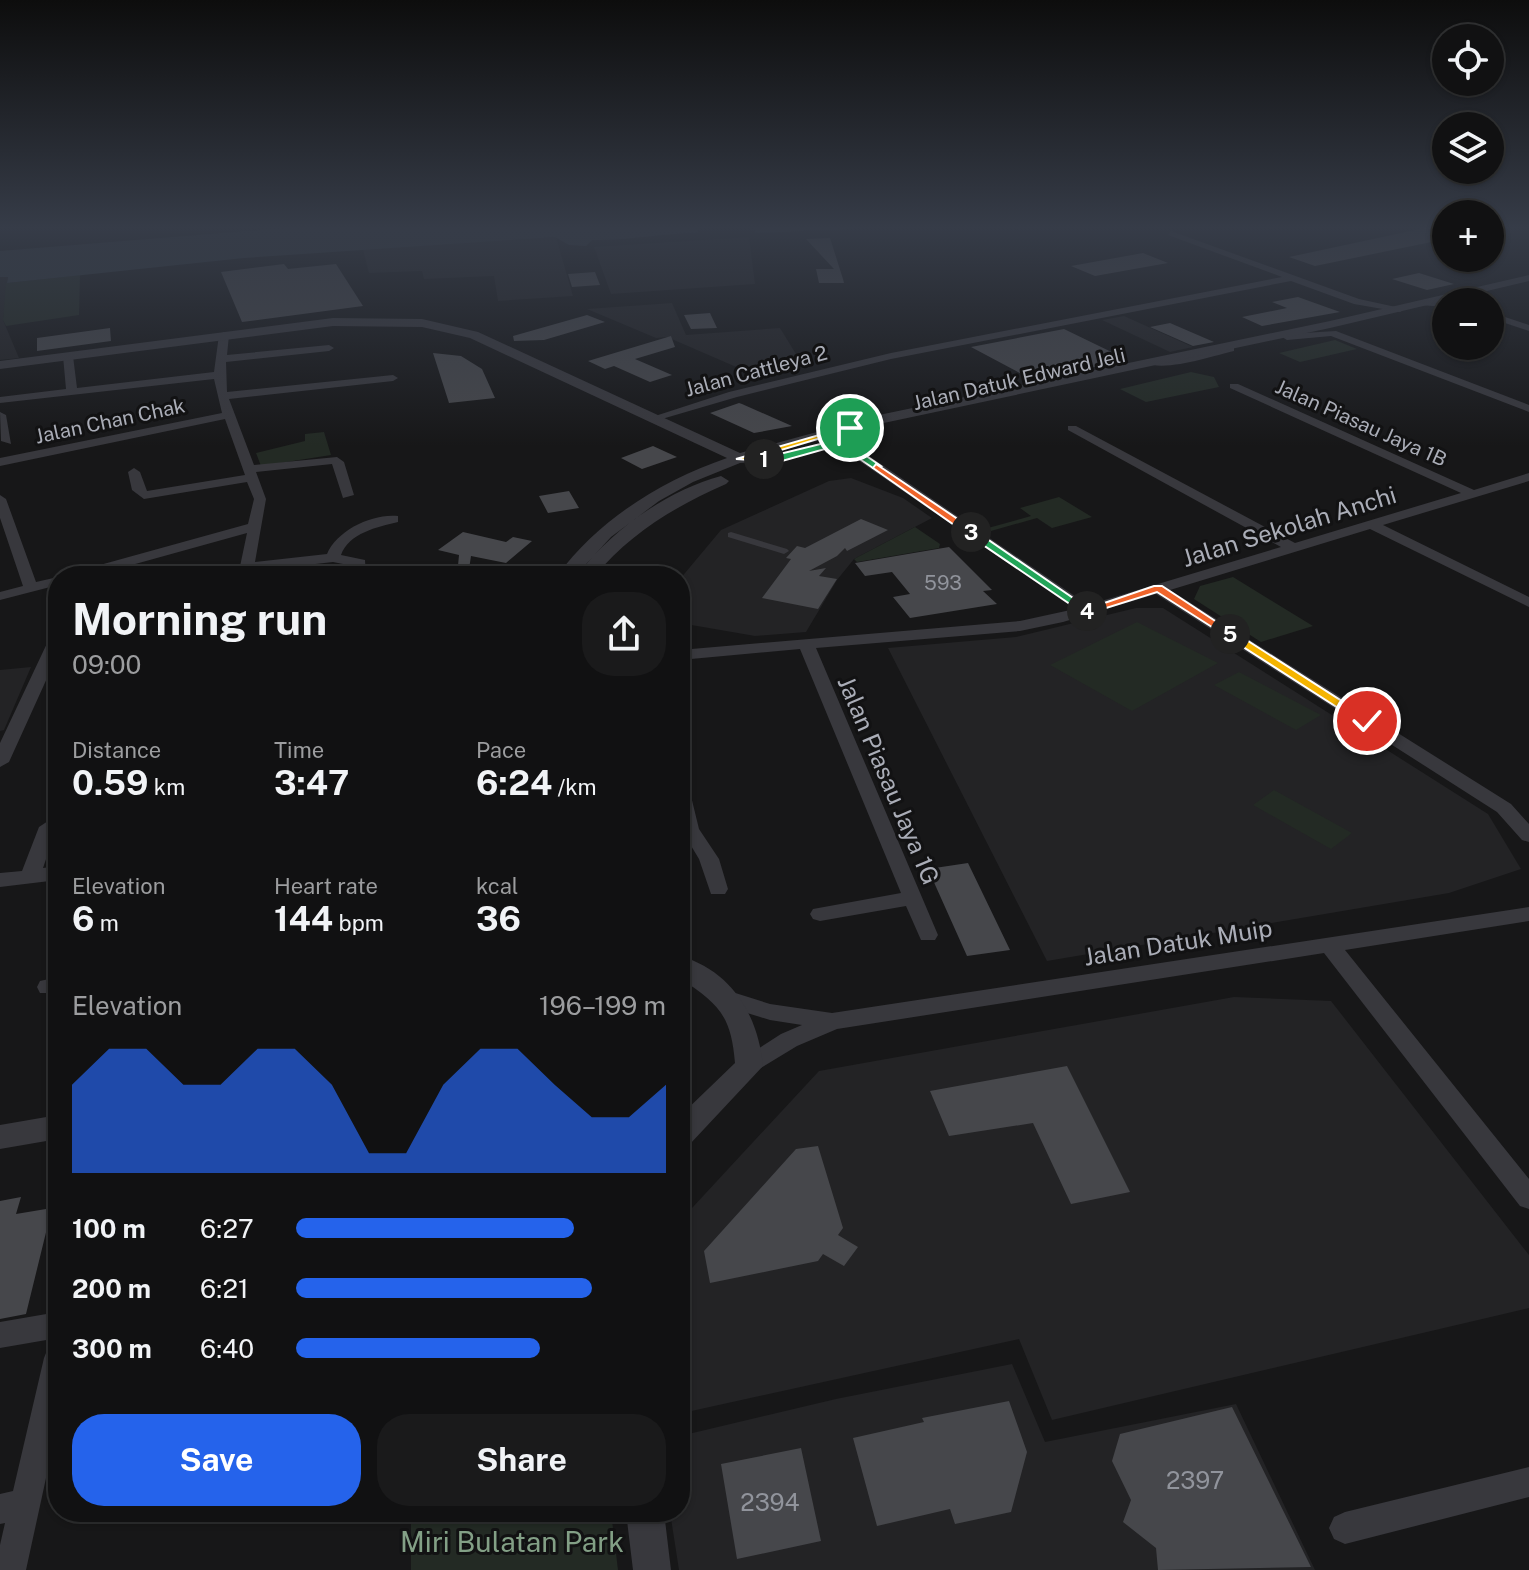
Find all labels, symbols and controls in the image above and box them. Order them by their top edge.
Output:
map controls [1432,24,1504,360]
button: locate [1432,24,1504,96]
button: layers [1432,112,1504,184]
button: + [1432,200,1504,272]
button: − [1432,288,1504,360]
street label: Jalan Cattleya 2 [682,340,830,402]
street label: Jalan Datuk Edward Jeli [910,343,1128,415]
street label: Jalan Piasau Jaya 1B [1272,374,1450,472]
street label: Jalan Chan Chak [33,393,187,449]
pin [816,394,884,462]
icon: arrive [828,406,872,450]
pin: 1 [744,439,784,479]
text: 1 [759,446,769,472]
street label: Jalan Sekolah Anchi [1179,480,1399,572]
pin: 3 [951,512,991,552]
text: 3 [964,519,978,545]
house number: 593 [924,571,962,595]
pin: 4 [1067,591,1107,631]
button: share [582,592,666,676]
text: Morning run [72,593,327,645]
text: 4 [1080,598,1094,624]
pin: 5 [1210,614,1250,654]
text: 5 [1223,621,1237,647]
text: 09:00 [72,649,142,680]
street label: Jalan Piasau Jaya 1G [832,672,946,888]
pin [1333,687,1401,755]
icon: check [1345,699,1389,743]
text: Distance [72,737,161,763]
text: Time [274,737,324,763]
text: Pace [476,737,526,763]
text: 0.59 [72,763,148,803]
text: 3:47 [274,763,349,803]
text: 6:24 [476,763,552,803]
text: km [148,774,185,800]
text: /km [552,774,597,800]
text: Elevation [72,873,165,899]
text: Heart rate [274,873,378,899]
text: kcal [476,873,518,899]
text: 6 [72,899,94,939]
text: 144 [274,899,333,939]
text: 36 [476,899,521,939]
text: m [94,910,119,936]
text: bpm [333,910,384,936]
street label: Jalan Datuk Muip [1082,913,1274,971]
text: Elevation [72,990,182,1021]
text: 196–199 m [539,990,666,1021]
text: 100 m [72,1213,146,1244]
text: 6:27 [200,1213,254,1244]
text: 200 m [72,1273,151,1304]
text: 6:21 [200,1273,249,1304]
text: 300 m [72,1333,152,1364]
text: 6:40 [200,1333,254,1364]
button: Save [72,1414,361,1506]
button: Share [377,1414,666,1506]
house number: 2397 [1166,1466,1224,1494]
house number: 2394 [740,1488,800,1516]
park label: Miri Bulatan Park [400,1525,624,1558]

